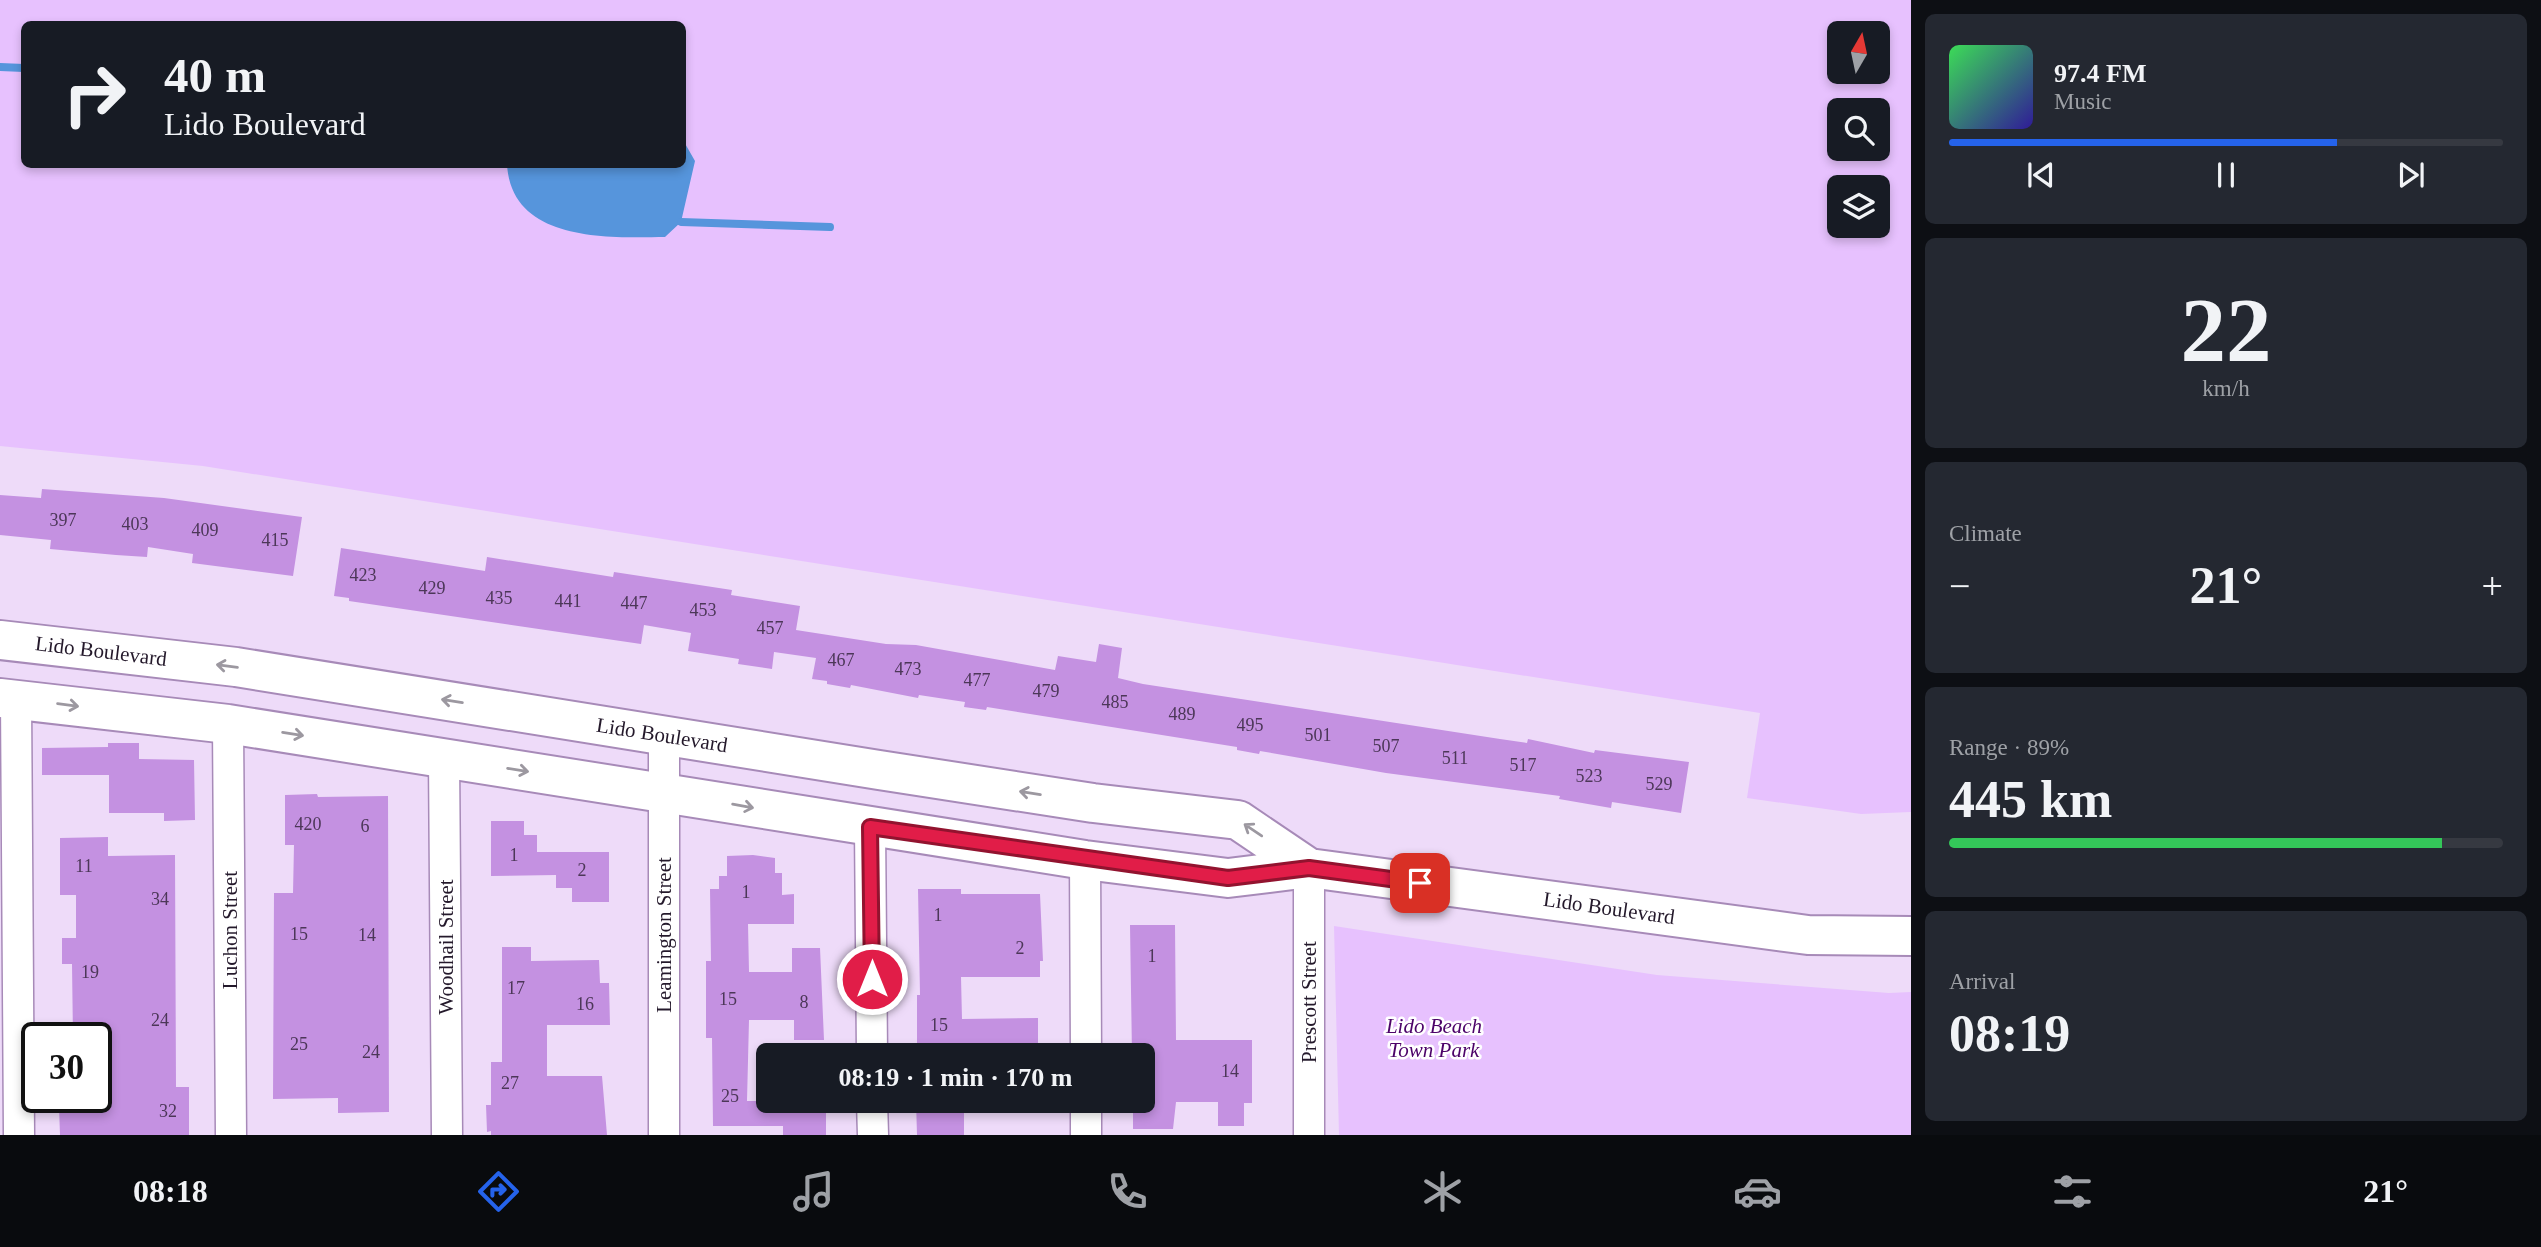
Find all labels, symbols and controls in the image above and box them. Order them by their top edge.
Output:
north arrow [1827,21,1890,84]
map controls [1827,21,1890,238]
text: 40 m [164,48,266,103]
icon: right [49,49,140,140]
text: 97.4 FM [2054,59,2146,88]
text: Music [2054,89,2112,114]
button: search [1827,98,1890,161]
text: Lido Boulevard [164,106,366,142]
icon: previous [2022,156,2060,194]
icon: pause [2207,156,2245,194]
icon: next [2392,156,2430,194]
button: layers [1827,175,1890,238]
text: 22 [2181,280,2272,381]
text: km/h [2202,376,2250,401]
house number: 397 [50,510,77,530]
house number: 403 [122,514,149,534]
house number: 409 [192,520,219,540]
text: Climate [1949,521,2022,546]
house number: 415 [262,530,289,550]
text: 21° [2190,557,2262,614]
house number: 423 [350,565,377,585]
text: − [1949,565,1970,607]
text: + [2482,565,2503,607]
house number: 429 [419,578,446,598]
house number: 435 [486,588,513,608]
house number: 441 [555,591,582,611]
house number: 447 [621,593,648,613]
house number: 453 [690,600,717,620]
house number: 457 [757,618,784,638]
street label: Lido Boulevard [34,631,169,671]
house number: 467 [828,650,855,670]
house number: 473 [895,659,922,679]
one-way arrow [216,660,239,673]
house number: 477 [964,670,991,690]
house number: 479 [1033,681,1060,701]
house number: 485 [1102,692,1129,712]
one-way arrow [441,694,464,707]
one-way arrow [56,698,79,711]
house number: 489 [1169,704,1196,724]
street label: Lido Boulevard [595,713,730,757]
house number: 495 [1237,715,1264,735]
house number: 501 [1305,725,1332,745]
one-way arrow [281,728,304,741]
text: Range · 89% [1949,735,2069,760]
house number: 507 [1373,736,1400,756]
house number: 511 [1442,748,1468,768]
house number: 517 [1510,755,1537,775]
one-way arrow [506,764,529,777]
house number: 523 [1576,766,1603,786]
text: 445 km [1949,771,2112,828]
house number: 529 [1646,774,1673,794]
one-way arrow [1019,786,1042,799]
one-way arrow [731,800,754,813]
house number: 420 [295,814,322,834]
house number: 6 [361,816,370,836]
one-way arrow [1243,823,1263,837]
house number: 1 [510,845,519,865]
pin [1390,853,1450,913]
house number: 11 [75,856,93,876]
street label: Leamington Street [652,857,676,1013]
house number: 2 [578,860,587,880]
icon: arrive [1401,864,1439,902]
street label: Luchon Street [218,871,242,989]
street label: Woodhail Street [434,879,458,1015]
house number: 1 [742,882,751,902]
street label: Lido Boulevard [1542,887,1677,929]
house number: 34 [151,889,169,909]
house number: 1 [934,905,943,925]
house number: 15 [290,924,308,944]
house number: 14 [358,925,376,945]
house number: 2 [1016,938,1025,958]
street label: Prescott Street [1297,941,1321,1063]
position arrow [835,942,909,1016]
house number: 1 [1148,946,1157,966]
house number: 19 [81,962,99,982]
text: Arrival [1949,969,2015,994]
house number: 17 [507,978,525,998]
house number: 15 [719,989,737,1009]
house number: 8 [800,992,809,1012]
house number: 16 [576,994,594,1014]
text: 08:19 [1949,1005,2070,1062]
house number: 24 [151,1010,169,1030]
park label: Lido Beach Town Park [1385,1014,1482,1062]
house number: 15 [930,1015,948,1035]
speed limit sign: 30 [21,1022,112,1113]
house number: 25 [290,1034,308,1054]
house number: 24 [362,1042,380,1062]
house number: 14 [1221,1061,1239,1081]
text: 08:19 · 1 min · 170 m [839,1063,1073,1092]
house number: 27 [501,1073,519,1093]
house number: 25 [721,1086,739,1106]
house number: 32 [159,1101,177,1121]
icon: directions [474,1167,523,1216]
icon: music [789,1167,838,1216]
icon: phone [1103,1167,1152,1216]
icon: climate [1418,1167,1467,1216]
icon: car [1733,1167,1782,1216]
icon: filters [2048,1167,2097,1216]
text: 08:18 [133,1173,208,1209]
text: 21° [2363,1173,2408,1209]

